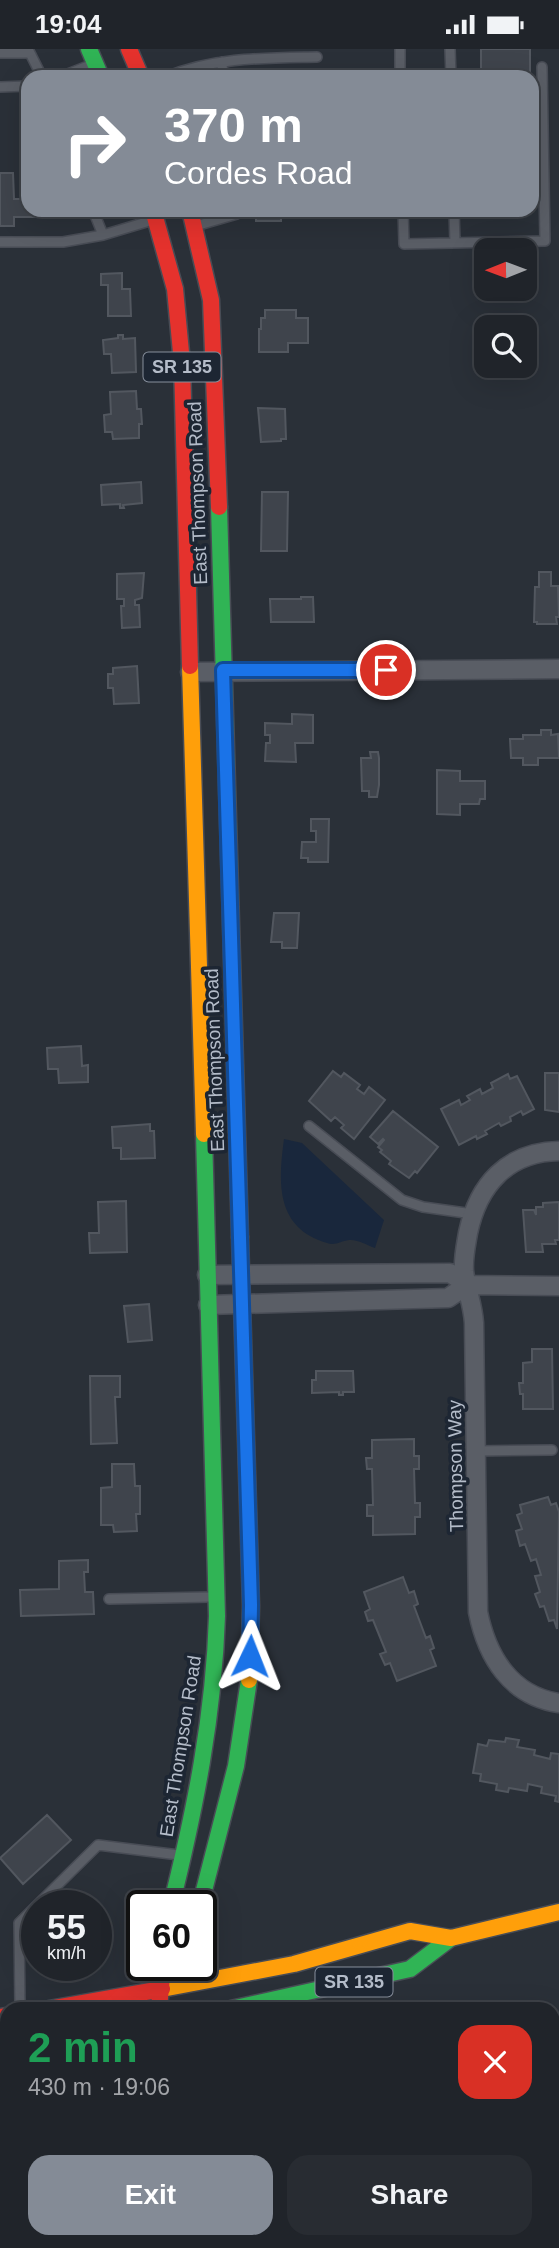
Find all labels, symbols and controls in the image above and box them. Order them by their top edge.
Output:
text: 19:04 [35,9,102,39]
icon: right [49,98,140,189]
text: 370 m [164,98,303,152]
text: Cordes Road [164,155,353,191]
north arrow [474,238,537,301]
map controls [474,238,537,378]
button: search [474,315,537,378]
road number: SR 135 [144,353,220,381]
street label: East Thompson Road [184,401,211,585]
pin [356,640,416,700]
icon: arrive [367,651,405,689]
street label: East Thompson Road [201,968,228,1152]
street label: Thompson Way [444,1399,467,1532]
position arrow [213,1619,287,1693]
street label: East Thompson Road [156,1654,205,1838]
speed limit sign: 60 [126,1890,217,1981]
text: 55 [47,1907,86,1946]
text: km/h [47,1943,86,1963]
road number: SR 135 [316,1968,392,1997]
text: 2 min [28,2024,138,2071]
button: close [458,2025,532,2099]
text: 430 m · 19:06 [28,2074,170,2100]
button: Exit [28,2155,273,2235]
button: Share [287,2155,532,2235]

